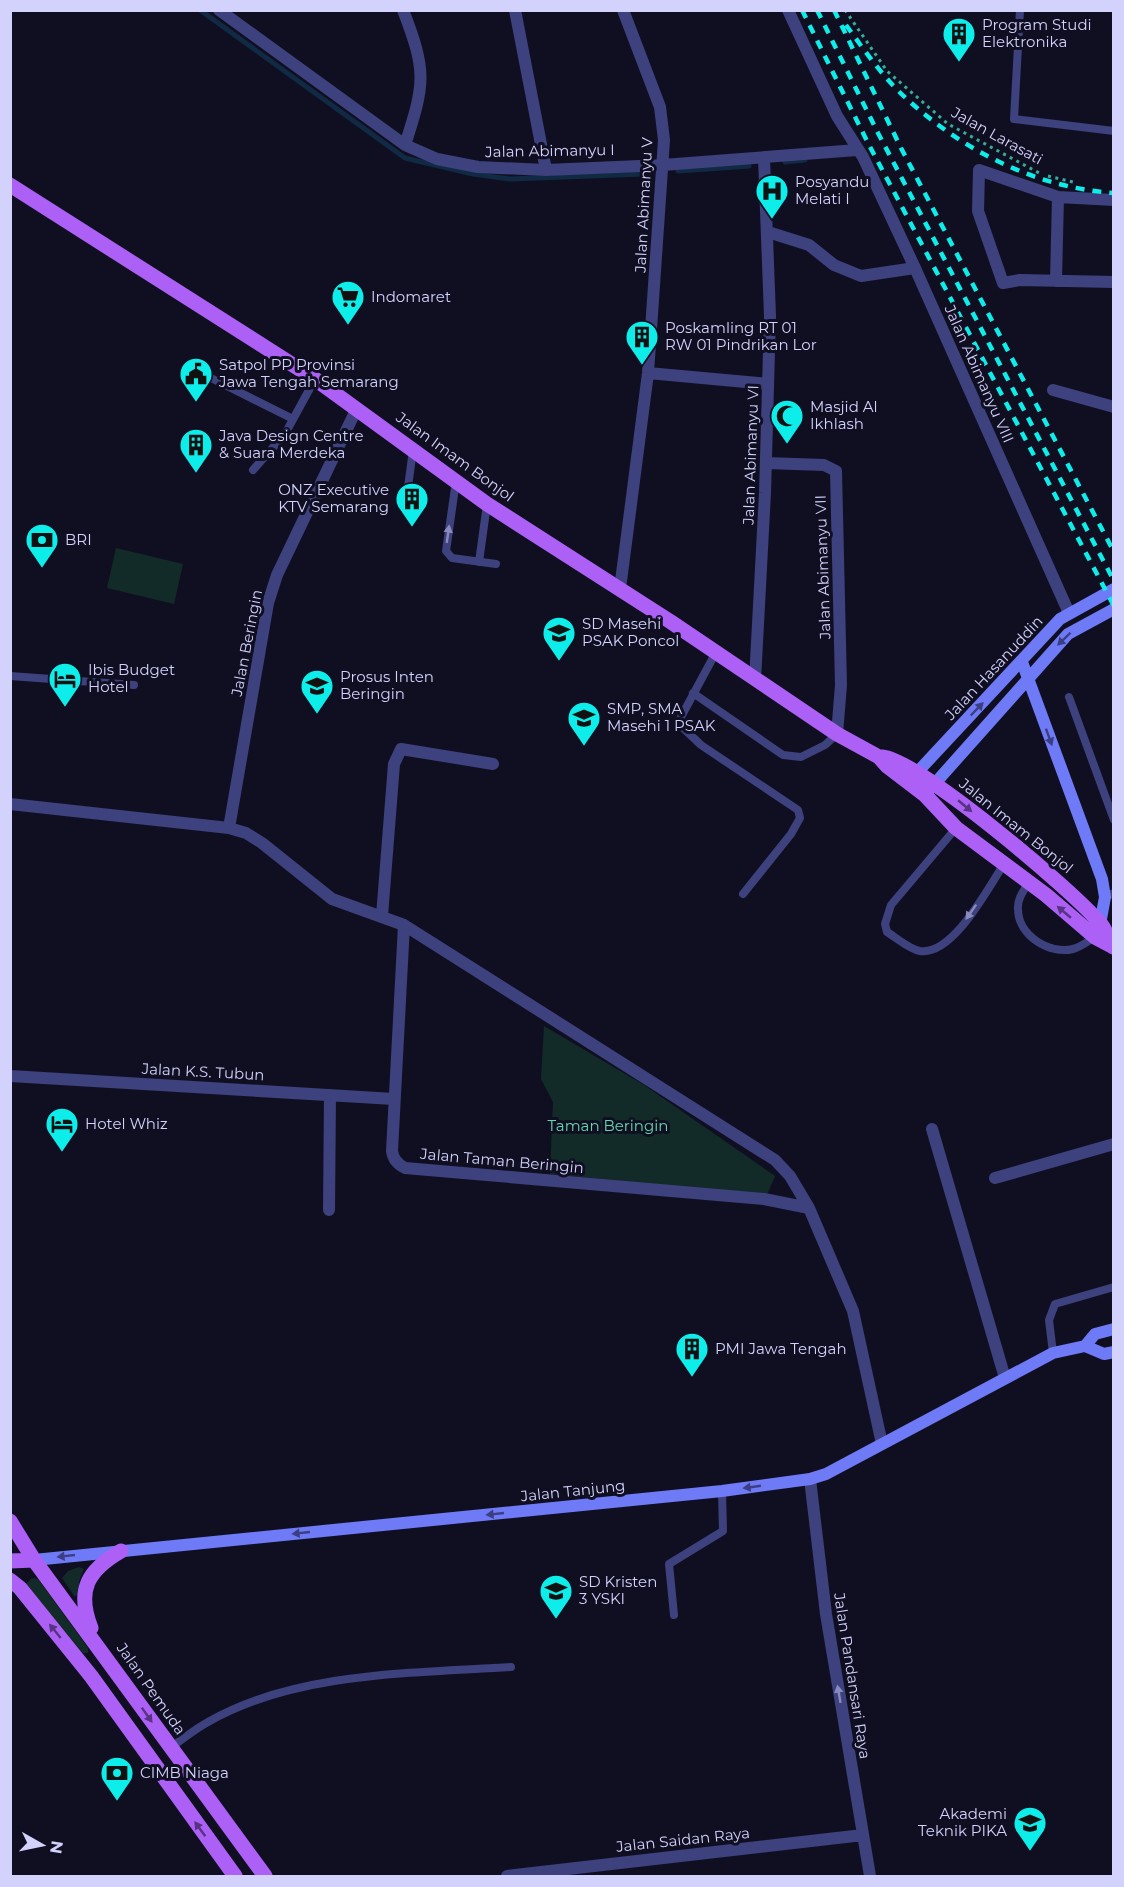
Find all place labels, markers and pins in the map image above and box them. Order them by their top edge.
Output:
place label: Program Studi Elektronika [982,15,1092,51]
building icon: Program Studi Elektronika [941,16,977,63]
place label: Posyandu Melati I [795,172,869,208]
hospital icon: Posyandu Melati I [754,173,790,220]
supermarket icon: Indomaret [330,279,366,326]
place label: Indomaret [371,287,451,306]
place label: Poskamling RT 01 RW 01 Pindrikan Lor [665,318,817,354]
building icon: Poskamling RT 01 RW 01 Pindrikan Lor [624,319,660,366]
place label: Satpol PP Provinsi Jawa Tengah Semarang [218,355,399,391]
public building icon: Satpol PP Provinsi Jawa Tengah Semarang [178,356,214,403]
place label: Masjid Al Ikhlash [810,397,878,433]
mosque icon: Masjid Al Ikhlash [769,398,805,445]
place label: Java Design Centre & Suara Merdeka [218,426,363,462]
building icon: Java Design Centre & Suara Merdeka [178,427,214,474]
place label: ONZ Executive KTV Semarang [278,480,389,516]
building icon: ONZ Executive KTV Semarang [394,481,430,528]
bank icon: BRI [24,522,60,569]
place label: BRI [65,530,92,549]
place label: SD Masehi PSAK Poncol [582,614,679,650]
school or university icon: SD Masehi PSAK Poncol [541,615,577,662]
place label: Ibis Budget Hotel [88,660,175,696]
hotel icon: Ibis Budget Hotel [47,661,83,708]
place label: Prosus Inten Beringin [340,667,434,703]
school or university icon: Prosus Inten Beringin [299,668,335,715]
place label: SMP, SMA Masehi 1 PSAK [607,699,716,735]
school or university icon: SMP, SMA Masehi 1 PSAK [566,700,602,747]
hotel icon: Hotel Whiz [44,1106,80,1153]
place label: Hotel Whiz [85,1114,168,1133]
building icon: PMI Jawa Tengah [674,1331,710,1378]
place label: PMI Jawa Tengah [715,1339,847,1358]
place label: SD Kristen 3 YSKI [579,1572,657,1608]
school or university icon: SD Kristen 3 YSKI [538,1573,574,1620]
bank icon: CIMB Niaga [99,1755,135,1802]
place label: CIMB Niaga [140,1763,229,1782]
place label: Akademi Teknik PIKA [918,1804,1007,1840]
school or university icon: Akademi Teknik PIKA [1012,1805,1048,1852]

